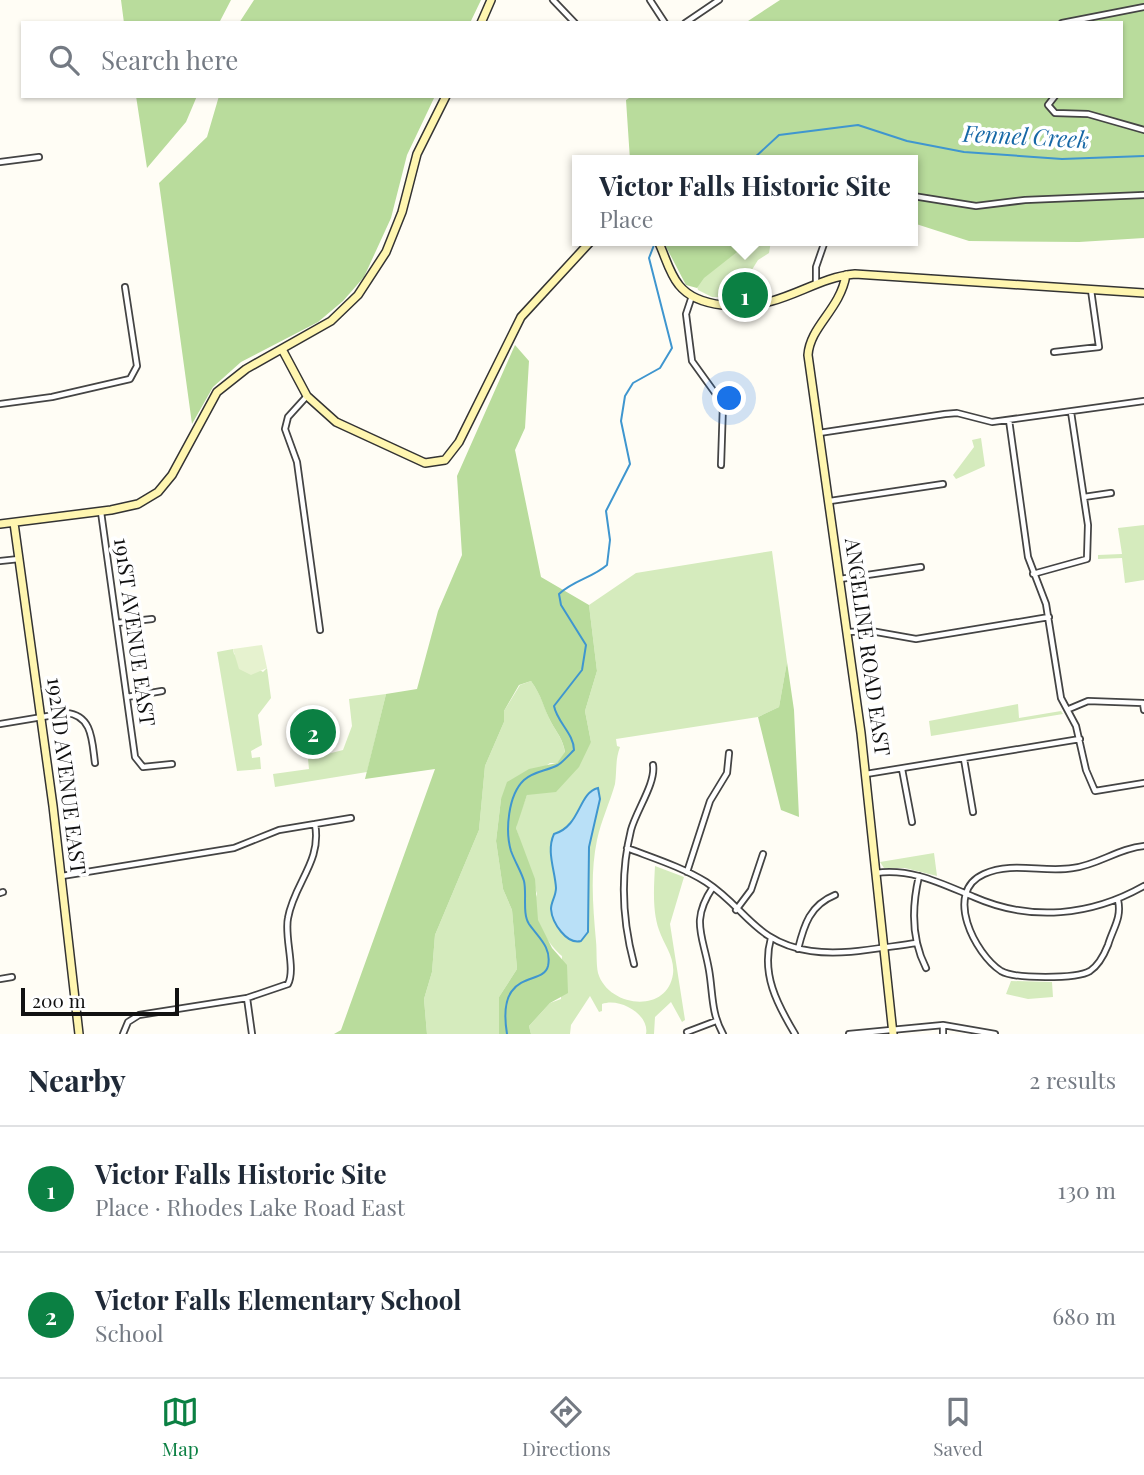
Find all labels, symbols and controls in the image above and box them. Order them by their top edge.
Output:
search box [21,21,1123,98]
icon: search [45,41,83,79]
text: Search here [101,42,238,77]
water label: Fennel Creek [961,117,1090,154]
popup [572,155,918,246]
text: Victor Falls Historic Site [599,168,891,203]
text: Place [599,203,653,234]
pin: 1 [722,269,768,321]
your location [712,381,746,415]
street label: ANGELINE ROAD EAST [840,535,898,758]
street label: 191ST AVENUE EAST [109,536,163,728]
street label: 192ND AVENUE EAST [42,675,94,876]
pin: 2 [290,706,336,758]
scale bar [21,985,178,1017]
text: 200 m [32,987,86,1013]
text: Nearby [28,1060,126,1100]
text: 2 results [1029,1064,1116,1095]
text: Victor Falls Historic Site [95,1156,387,1191]
text: 1 [47,1174,55,1205]
text: 130 m [1058,1174,1116,1205]
text: Place · Rhodes Lake Road East [95,1191,405,1222]
text: Victor Falls Elementary School [95,1282,461,1317]
text: 2 [45,1300,57,1331]
text: 680 m [1052,1300,1116,1331]
text: School [95,1317,164,1348]
tab: Map [161,1393,199,1461]
tab: Directions [522,1393,611,1461]
tab: Saved [933,1393,983,1461]

